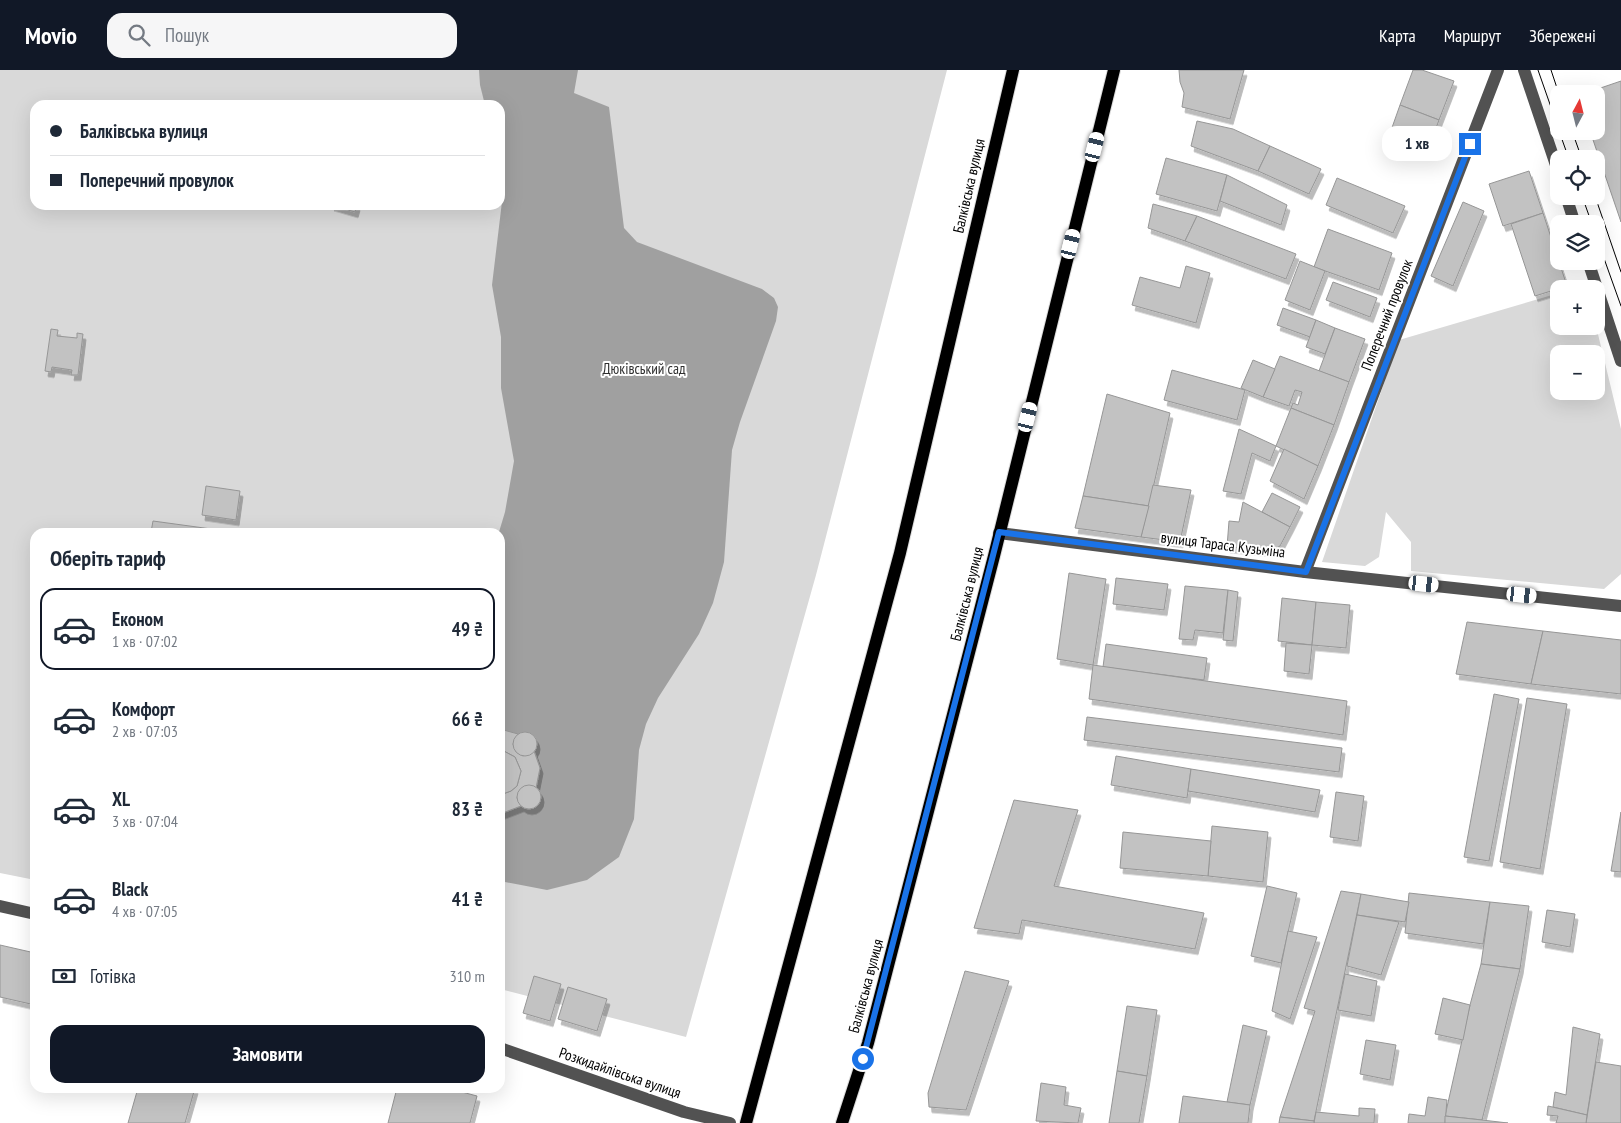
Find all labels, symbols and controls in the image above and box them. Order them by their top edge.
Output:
search box [107,13,457,58]
text: Movio [25,20,77,51]
icon: search [125,21,153,49]
text: Пошук [165,23,209,47]
text: Карта [1379,24,1416,47]
text: Маршрут [1444,24,1501,47]
text: Збережені [1529,24,1596,47]
north arrow [1550,85,1605,140]
map controls [1550,85,1605,400]
text: Балківська вулиця [80,119,208,143]
callout: 1 хв [1382,126,1452,162]
car [1084,131,1105,163]
text: 1 хв [1405,133,1429,153]
route end [1459,133,1481,155]
street label: Балківська вулиця [948,137,989,235]
button: locate [1550,150,1605,205]
text: Поперечний провулок [80,168,234,192]
button: layers [1550,215,1605,270]
car [1060,228,1081,260]
street label: Поперечний провулок [1357,256,1417,373]
button: + [1550,280,1605,335]
button: − [1550,345,1605,400]
park label: Дюківський сад [602,359,686,378]
car [1017,401,1038,433]
street label: вулиця Тараса Кузьміна [1160,527,1286,562]
text: Оберіть тариф [50,544,166,572]
street label: Балківська вулиця [946,545,987,643]
car [1408,575,1439,593]
car [1506,586,1537,604]
icon: car [52,607,97,652]
text: Економ [112,607,164,631]
text: 49 ₴ [452,617,483,641]
text: 1 хв · 07:02 [112,631,178,651]
icon: car [52,697,97,742]
text: Комфорт [112,697,175,721]
text: 66 ₴ [452,707,483,731]
text: 2 хв · 07:03 [112,721,178,741]
icon: car [52,787,97,832]
text: XL [112,787,130,811]
text: 83 ₴ [452,797,483,821]
text: 3 хв · 07:04 [112,811,178,831]
icon: car [52,877,97,922]
text: Black [112,877,148,901]
text: 41 ₴ [452,887,483,911]
text: 4 хв · 07:05 [112,901,178,921]
street label: Балківська вулиця [844,937,887,1035]
icon: cash [50,962,78,990]
text: Готівка [90,964,136,988]
text: 310 m [450,966,485,986]
button: Замовити [50,1025,485,1083]
street label: Розкидайлівська вулиця [557,1043,684,1102]
route start [852,1048,874,1070]

